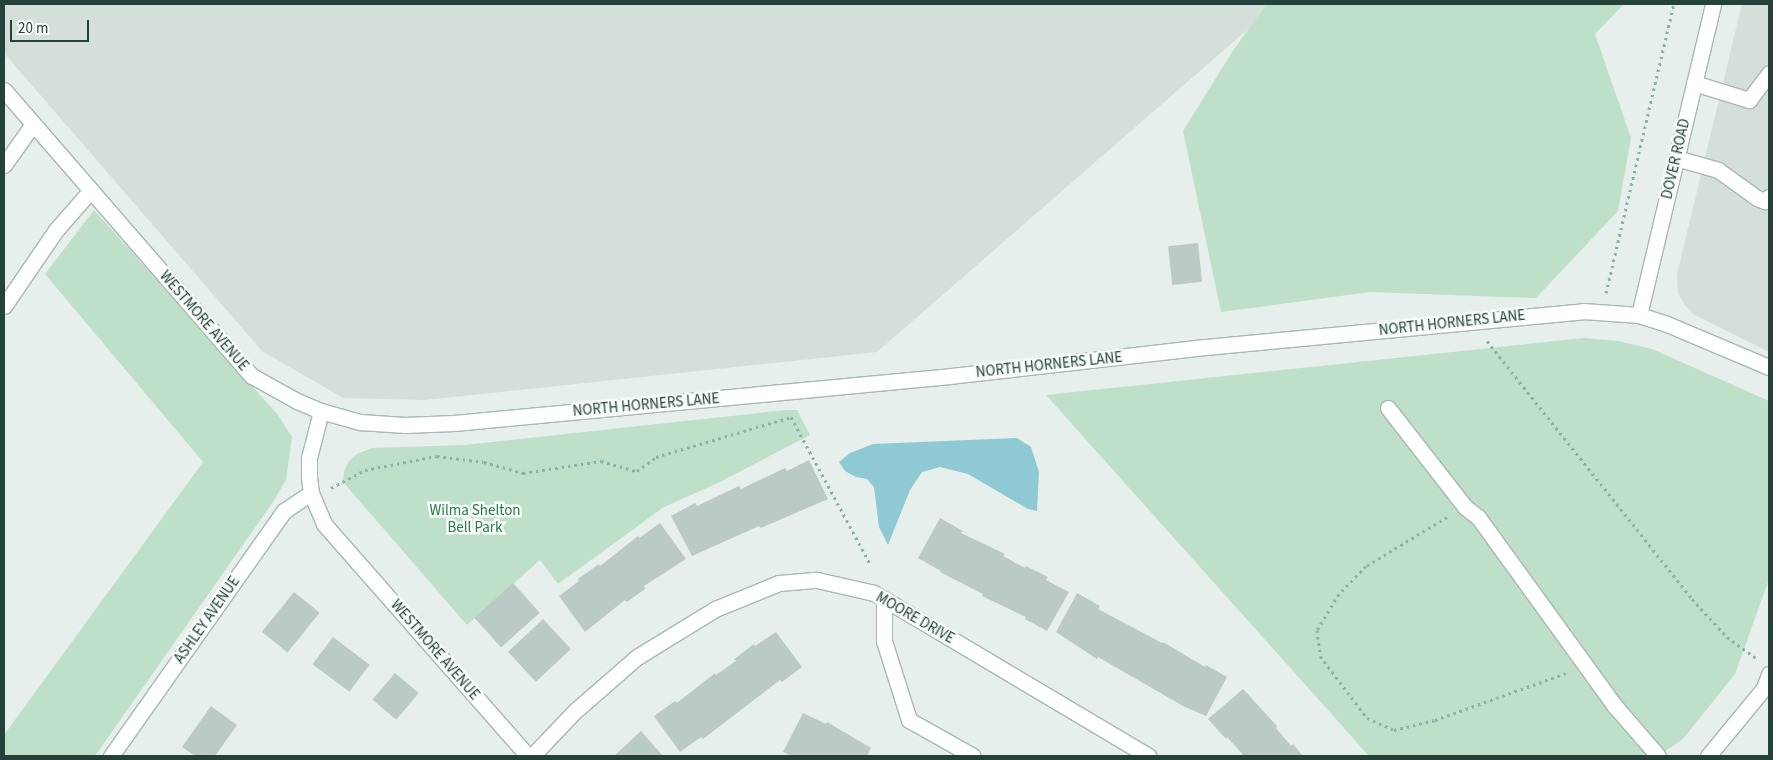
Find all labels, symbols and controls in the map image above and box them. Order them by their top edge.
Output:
scale bar [12,10,91,42]
text: 20 m [18,18,48,39]
street label: DOVER ROAD [1658,117,1694,201]
street label: WESTMORE AVENUE [156,267,252,375]
street label: NORTH HORNERS LANE [1378,306,1526,340]
street label: NORTH HORNERS LANE [975,348,1123,382]
street label: NORTH HORNERS LANE [572,390,720,420]
park label: Wilma Shelton Bell Park [430,501,520,536]
street label: ASHLEY AVENUE [170,573,244,667]
street label: MOORE DRIVE [873,588,957,648]
street label: WESTMORE AVENUE [387,596,483,704]

